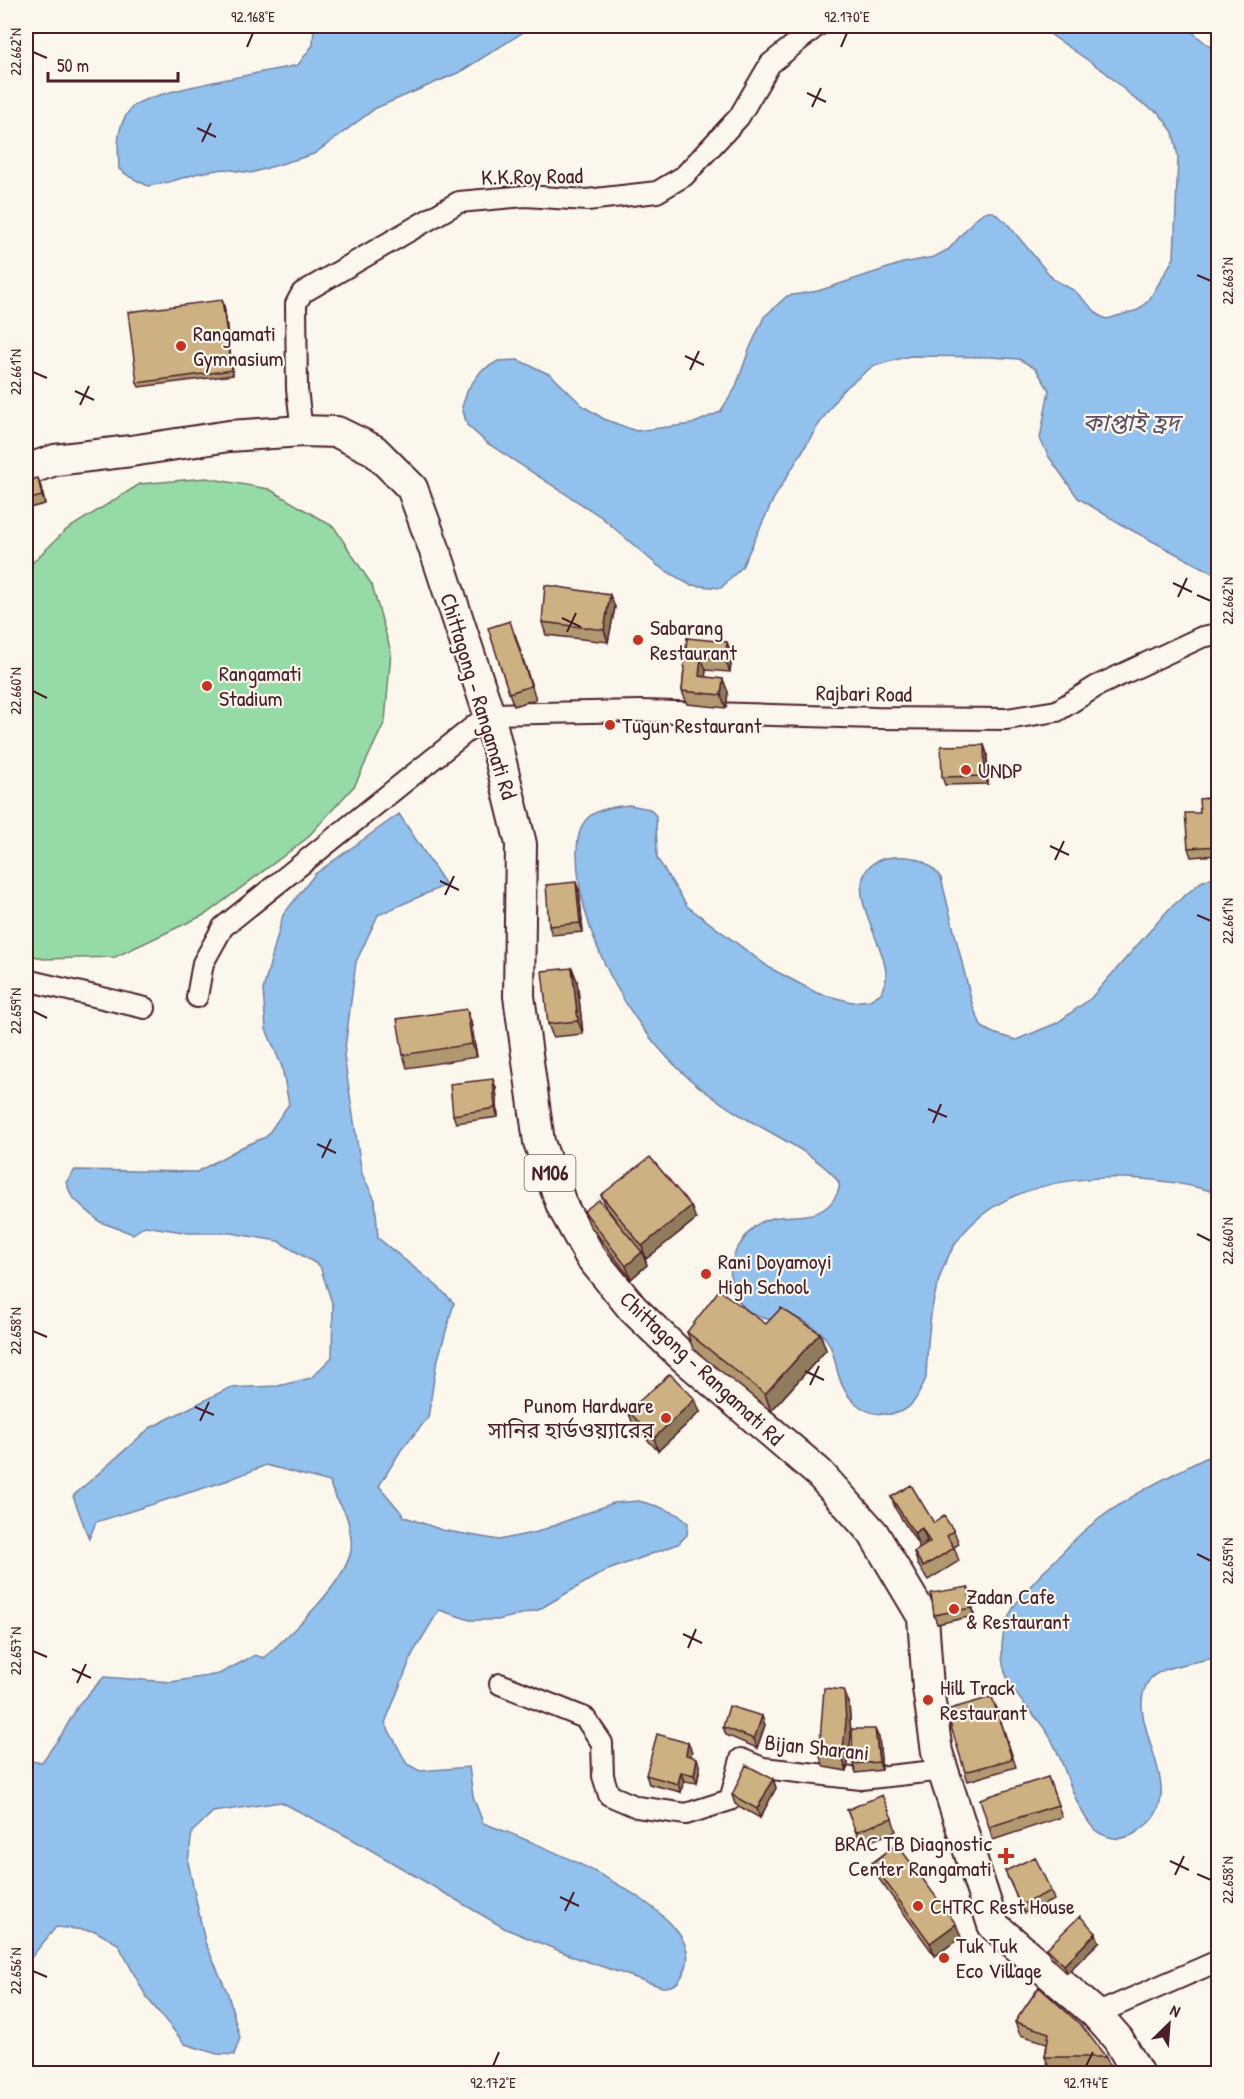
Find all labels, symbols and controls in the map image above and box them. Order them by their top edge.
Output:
text: 92.168°E [231,6,275,27]
text: 92.170°E [824,6,870,27]
text: 22.662°N [5,28,26,76]
scale bar [48,45,178,83]
text: 50 m [57,53,89,78]
street label: K.K.Roy Road [481,160,584,192]
text: 22.663°N [1217,257,1238,305]
place label: Rangamati Gymnasium [193,318,284,373]
marker: Rangamati Gymnasium [174,339,188,353]
text: 22.661°N [5,349,26,395]
water label: কাপ্তাই হ্রদ [1083,406,1184,438]
text: 22.662°N [1217,577,1238,625]
street label: Chittagong - Rangamati Rd [433,589,525,803]
place label: Sabarang Restaurant [650,612,737,667]
marker: Sabarang Restaurant [631,633,645,647]
place label: Rangamati Stadium [219,658,302,713]
text: 22.660°N [5,667,26,715]
street label: Rajbari Road [816,677,913,709]
marker: Rangamati Stadium [200,679,214,693]
place label: Tugun Restaurant [622,710,762,740]
marker: Tugun Restaurant [603,718,617,732]
place label: UNDP [978,755,1023,785]
marker: UNDP [959,763,973,777]
text: 22.661°N [1217,898,1238,944]
text: 22.659°N [5,988,26,1034]
road number: N106 [524,1155,576,1191]
text: 22.660°N [1217,1217,1238,1265]
place label: Rani Doyamoyi High School [718,1246,832,1301]
marker: Rani Doyamoyi High School [699,1267,713,1281]
street label: Chittagong - Rangamati Rd [613,1284,791,1452]
text: 22.658°N [5,1307,26,1355]
place label: Punom Hardware সানির হার্ডওয়্যারের [487,1390,655,1445]
marker: Punom Hardware সানির হার্ডওয়্যারের [659,1411,673,1425]
text: 22.659°N [1217,1538,1238,1584]
place label: Zadan Cafe & Restaurant [966,1581,1070,1636]
marker: Zadan Cafe & Restaurant [947,1602,961,1616]
text: 22.657°N [5,1627,26,1675]
place label: Hill Track Restaurant [940,1672,1027,1727]
marker: Hill Track Restaurant [921,1693,935,1707]
street label: Bijan Sharani [763,1727,871,1767]
place label: BRAC TB Diagnostic Center Rangamati [834,1828,992,1883]
marker: BRAC TB Diagnostic Center Rangamati [997,1847,1015,1865]
text: 22.658°N [1217,1856,1238,1904]
place label: CHTRC Rest House [930,1891,1075,1921]
marker: CHTRC Rest House [911,1899,925,1913]
place label: Tuk Tuk Eco Village [956,1930,1042,1985]
text: 22.656°N [5,1947,26,1995]
marker: Tuk Tuk Eco Village [937,1951,951,1965]
north arrow [1139,1994,1199,2054]
text: N [1167,1999,1184,2022]
text: 92.172°E [470,2072,516,2093]
text: 92.174°E [1064,2072,1109,2093]

